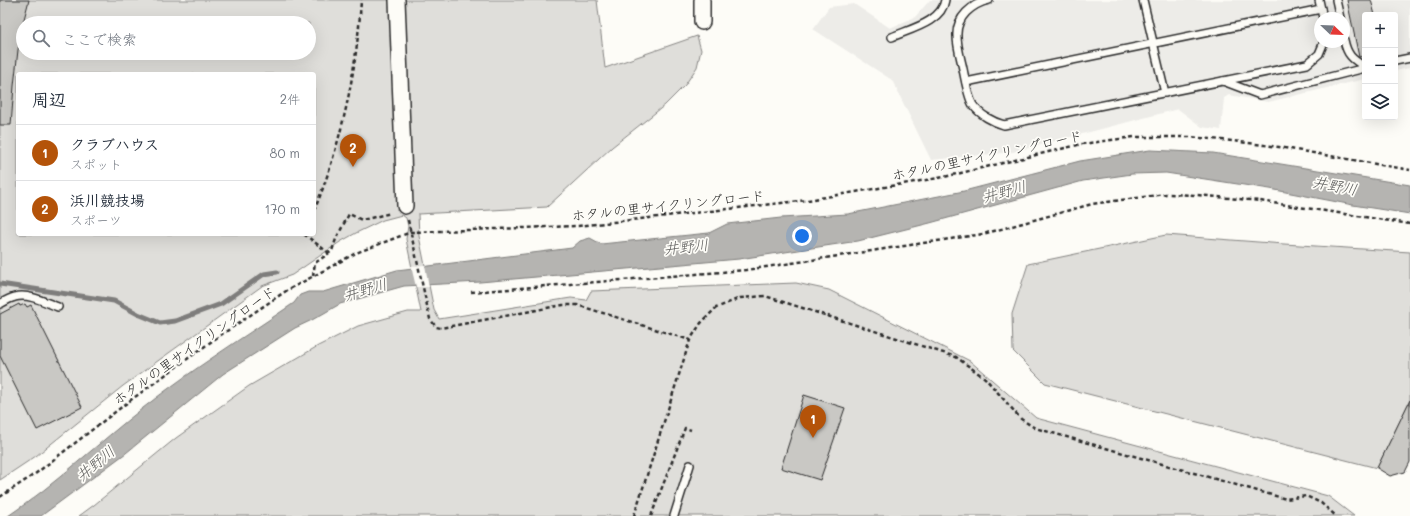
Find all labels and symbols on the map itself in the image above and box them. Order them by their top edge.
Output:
north arrow [1314,12,1350,48]
street label: ホタルの里サイクリングロード [890,126,1084,184]
pin: 2 [340,134,366,167]
water label: 井野川 [1311,171,1359,199]
water label: 井野川 [980,176,1028,206]
street label: ホタルの里サイクリングロード [570,185,766,225]
your location [792,226,812,246]
water label: 井野川 [663,234,709,258]
water label: 井野川 [341,273,389,305]
street label: ホタルの里サイクリングロード [109,281,279,409]
pin: 1 [800,405,826,438]
water label: 井野川 [71,441,119,485]

